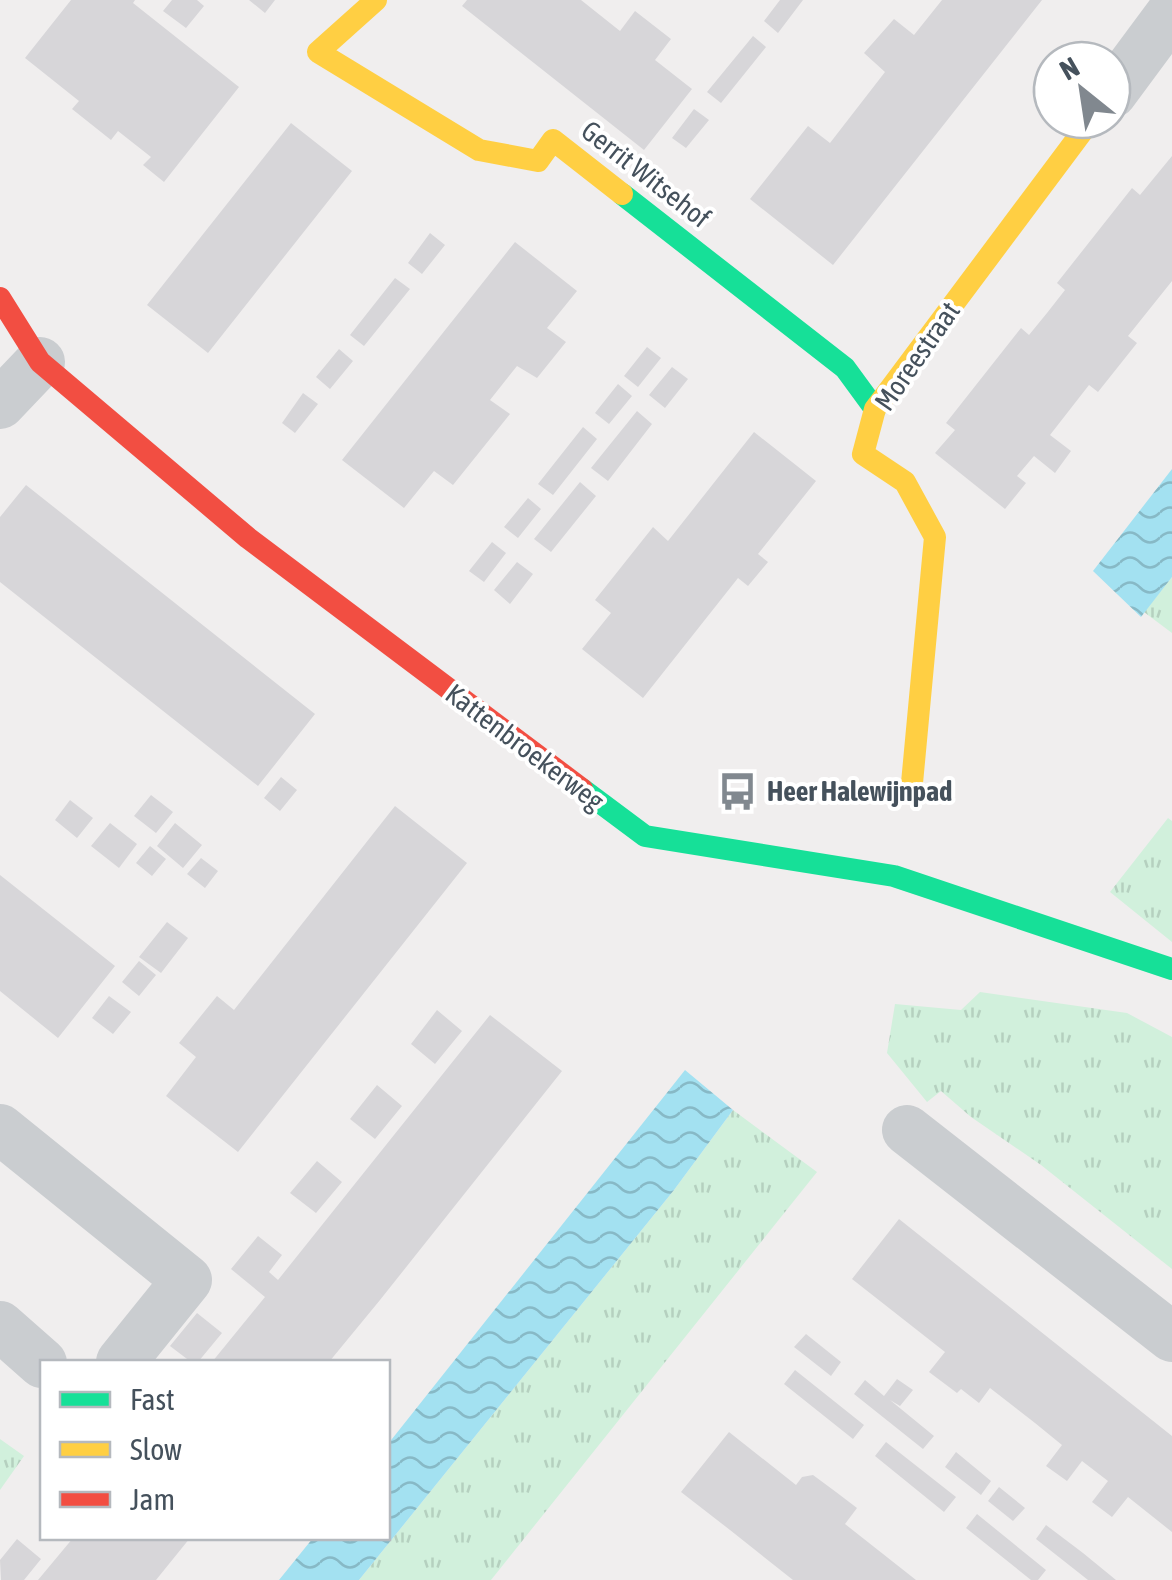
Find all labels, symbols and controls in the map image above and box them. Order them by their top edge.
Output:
north arrow [1032,40,1132,140]
text: N [1054,50,1085,86]
street label: Gerrit Witsehof [575,114,717,234]
street label: Moreestraat [868,296,966,416]
street label: Kattenbroekerweg [440,677,610,817]
bus stop icon: Heer Halewijnpad [716,770,758,812]
place label: Heer Halewijnpad [767,775,952,807]
legend [40,1360,390,1540]
text: Fast [130,1382,175,1416]
text: Slow [130,1432,182,1466]
text: Jam [130,1482,175,1516]

